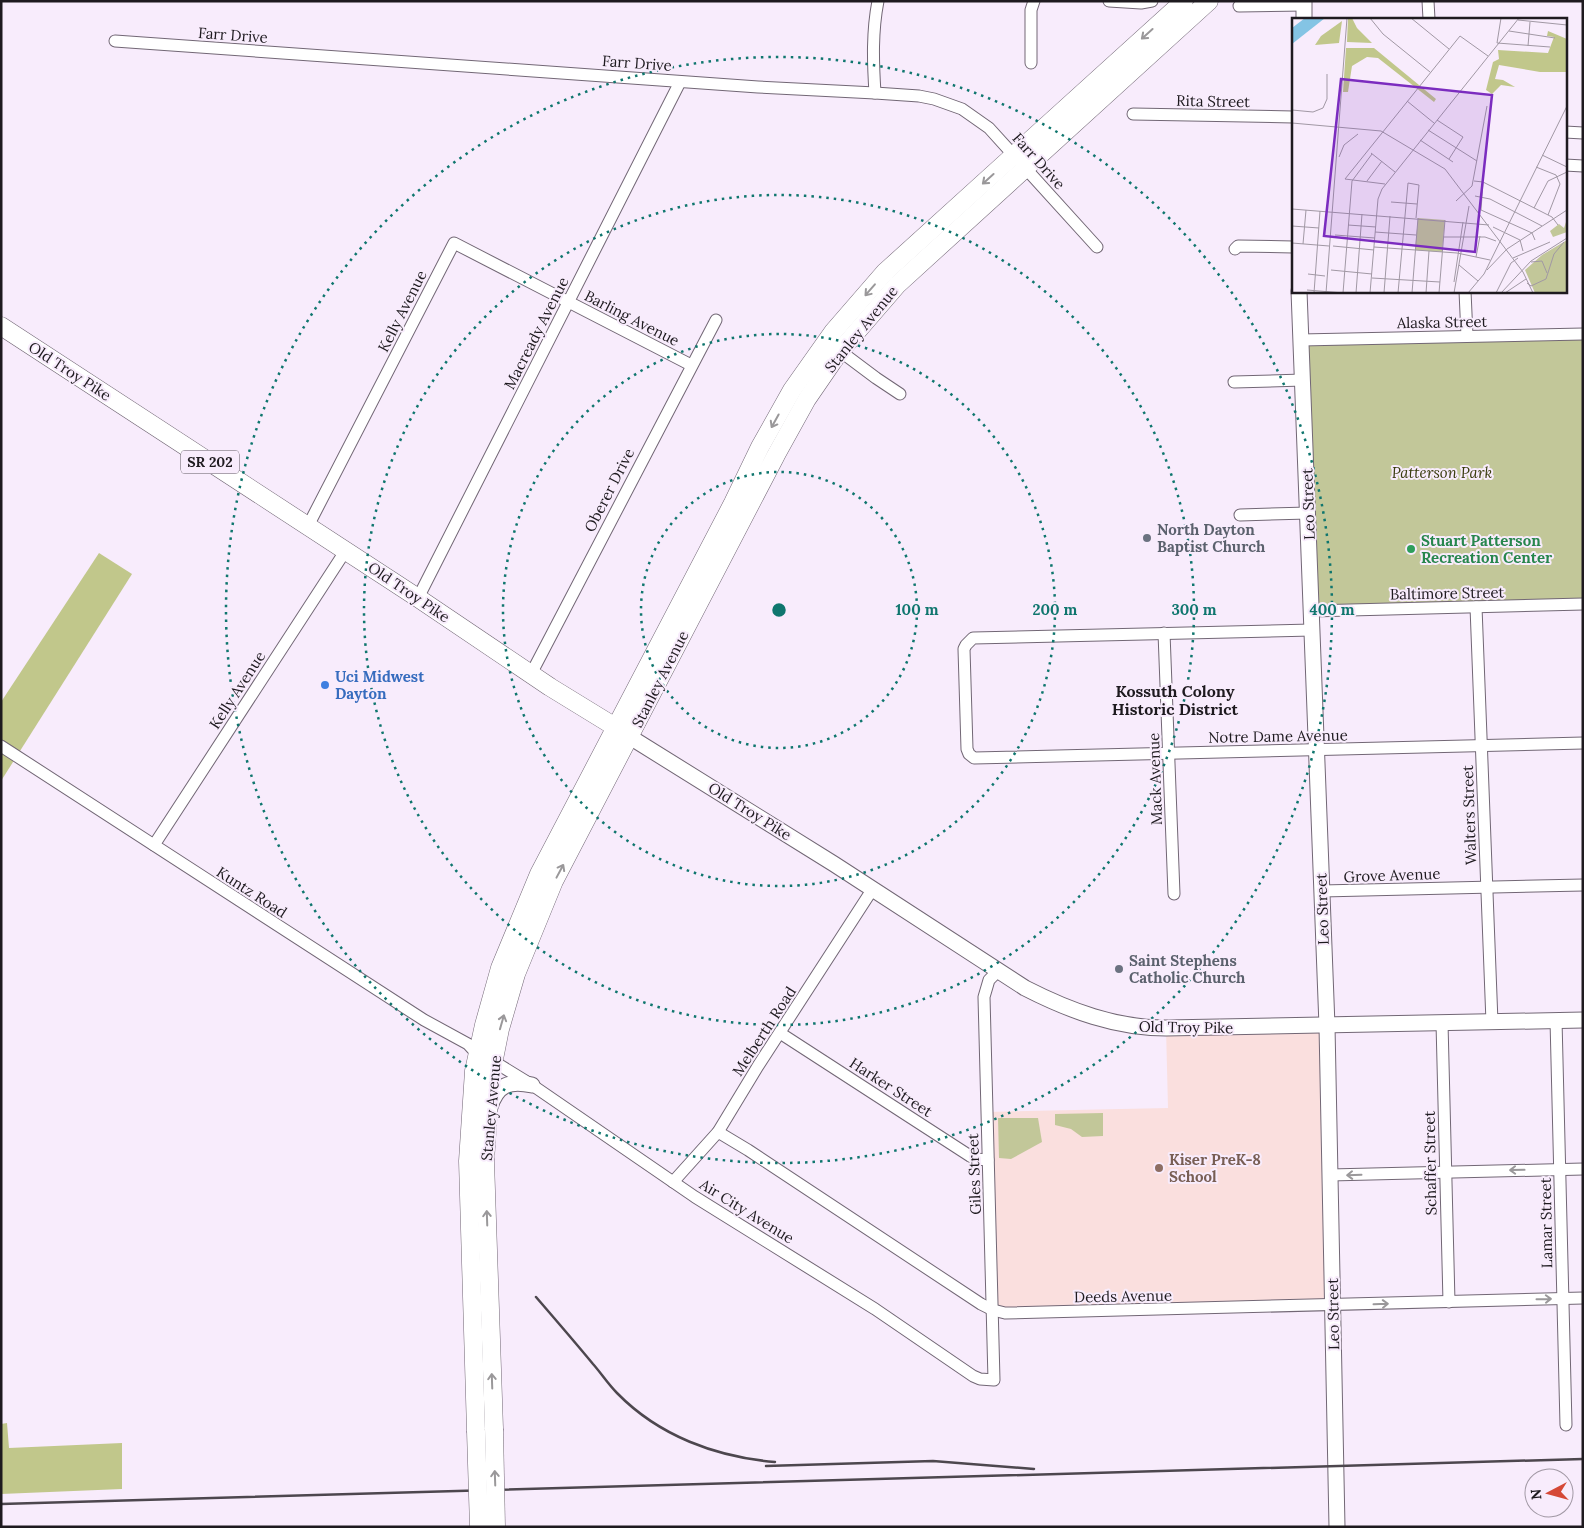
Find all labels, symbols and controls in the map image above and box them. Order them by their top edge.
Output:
inset map [1292,18,1566,292]
street label: Farr Drive [198,23,268,47]
one-way arrow [1141,28,1154,40]
street label: Farr Drive [602,51,672,75]
street label: Rita Street [1176,91,1250,111]
street label: Farr Drive [1009,129,1069,193]
one-way arrow [982,173,995,185]
street label: Kelly Avenue [373,267,431,355]
street label: Macready Avenue [500,274,572,392]
street label: Stanley Avenue [820,282,902,376]
one-way arrow [864,283,876,296]
street label: Barling Avenue [581,286,683,350]
street label: Alaska Street [1396,312,1488,332]
street label: Old Troy Pike [25,337,115,405]
one-way arrow [770,413,780,428]
street label: Oberer Drive [580,445,638,535]
road number: SR 202 [181,451,239,474]
park label: Patterson Park [1392,463,1492,482]
street label: Leo Street [1297,468,1319,540]
place label: North Dayton Baptist Church [1157,520,1266,556]
place label: Stuart Patterson Recreation Center [1421,531,1553,567]
marker: North Dayton Baptist Church [1141,532,1153,544]
marker: Stuart Patterson Recreation Center [1405,543,1417,555]
street label: Old Troy Pike [364,558,454,626]
street label: Baltimore Street [1390,583,1505,603]
text: 100 m [896,600,939,619]
text: 200 m [1033,600,1078,619]
text: 300 m [1171,600,1217,619]
text: 400 m [1309,600,1355,619]
centre of rings [770,601,788,619]
street label: Stanley Avenue [627,627,693,731]
street label: Kelly Avenue [205,647,269,733]
place label: Uci Midwest Dayton [335,667,425,703]
marker: Uci Midwest Dayton [319,679,331,691]
district label: Kossuth Colony Historic District [1112,681,1239,719]
street label: Notre Dame Avenue [1208,725,1348,747]
street label: Mack Avenue [1144,732,1166,826]
street label: Walters Street [1458,765,1480,865]
street label: Old Troy Pike [705,778,795,844]
street label: Kuntz Road [213,862,291,922]
one-way arrow [555,863,565,878]
street label: Grove Avenue [1343,864,1441,886]
street label: Leo Street [1311,873,1333,945]
place label: Saint Stephens Catholic Church [1129,951,1246,987]
marker: Saint Stephens Catholic Church [1113,963,1125,975]
street label: Melberth Road [728,983,800,1079]
one-way arrow [498,1015,508,1031]
street label: Old Troy Pike [1139,1017,1233,1037]
street label: Harker Street [846,1053,936,1121]
street label: Stanley Avenue [477,1054,505,1162]
street label: Schaffer Street [1420,1110,1440,1215]
street label: Giles Street [963,1133,985,1215]
place label: Kiser PreK-8 School [1169,1150,1261,1186]
marker: Kiser PreK-8 School [1153,1162,1165,1174]
one-way arrow [1509,1166,1525,1175]
one-way arrow [1346,1170,1362,1180]
street label: Air City Avenue [695,1174,798,1248]
street label: Lamar Street [1536,1177,1556,1269]
one-way arrow [482,1210,492,1226]
street label: Leo Street [1323,1278,1343,1350]
street label: Deeds Avenue [1074,1286,1172,1306]
one-way arrow [1535,1295,1551,1304]
one-way arrow [1372,1299,1389,1309]
one-way arrow [487,1373,497,1389]
north arrow [1524,1468,1574,1518]
one-way arrow [490,1470,500,1486]
text: N [1527,1488,1546,1501]

